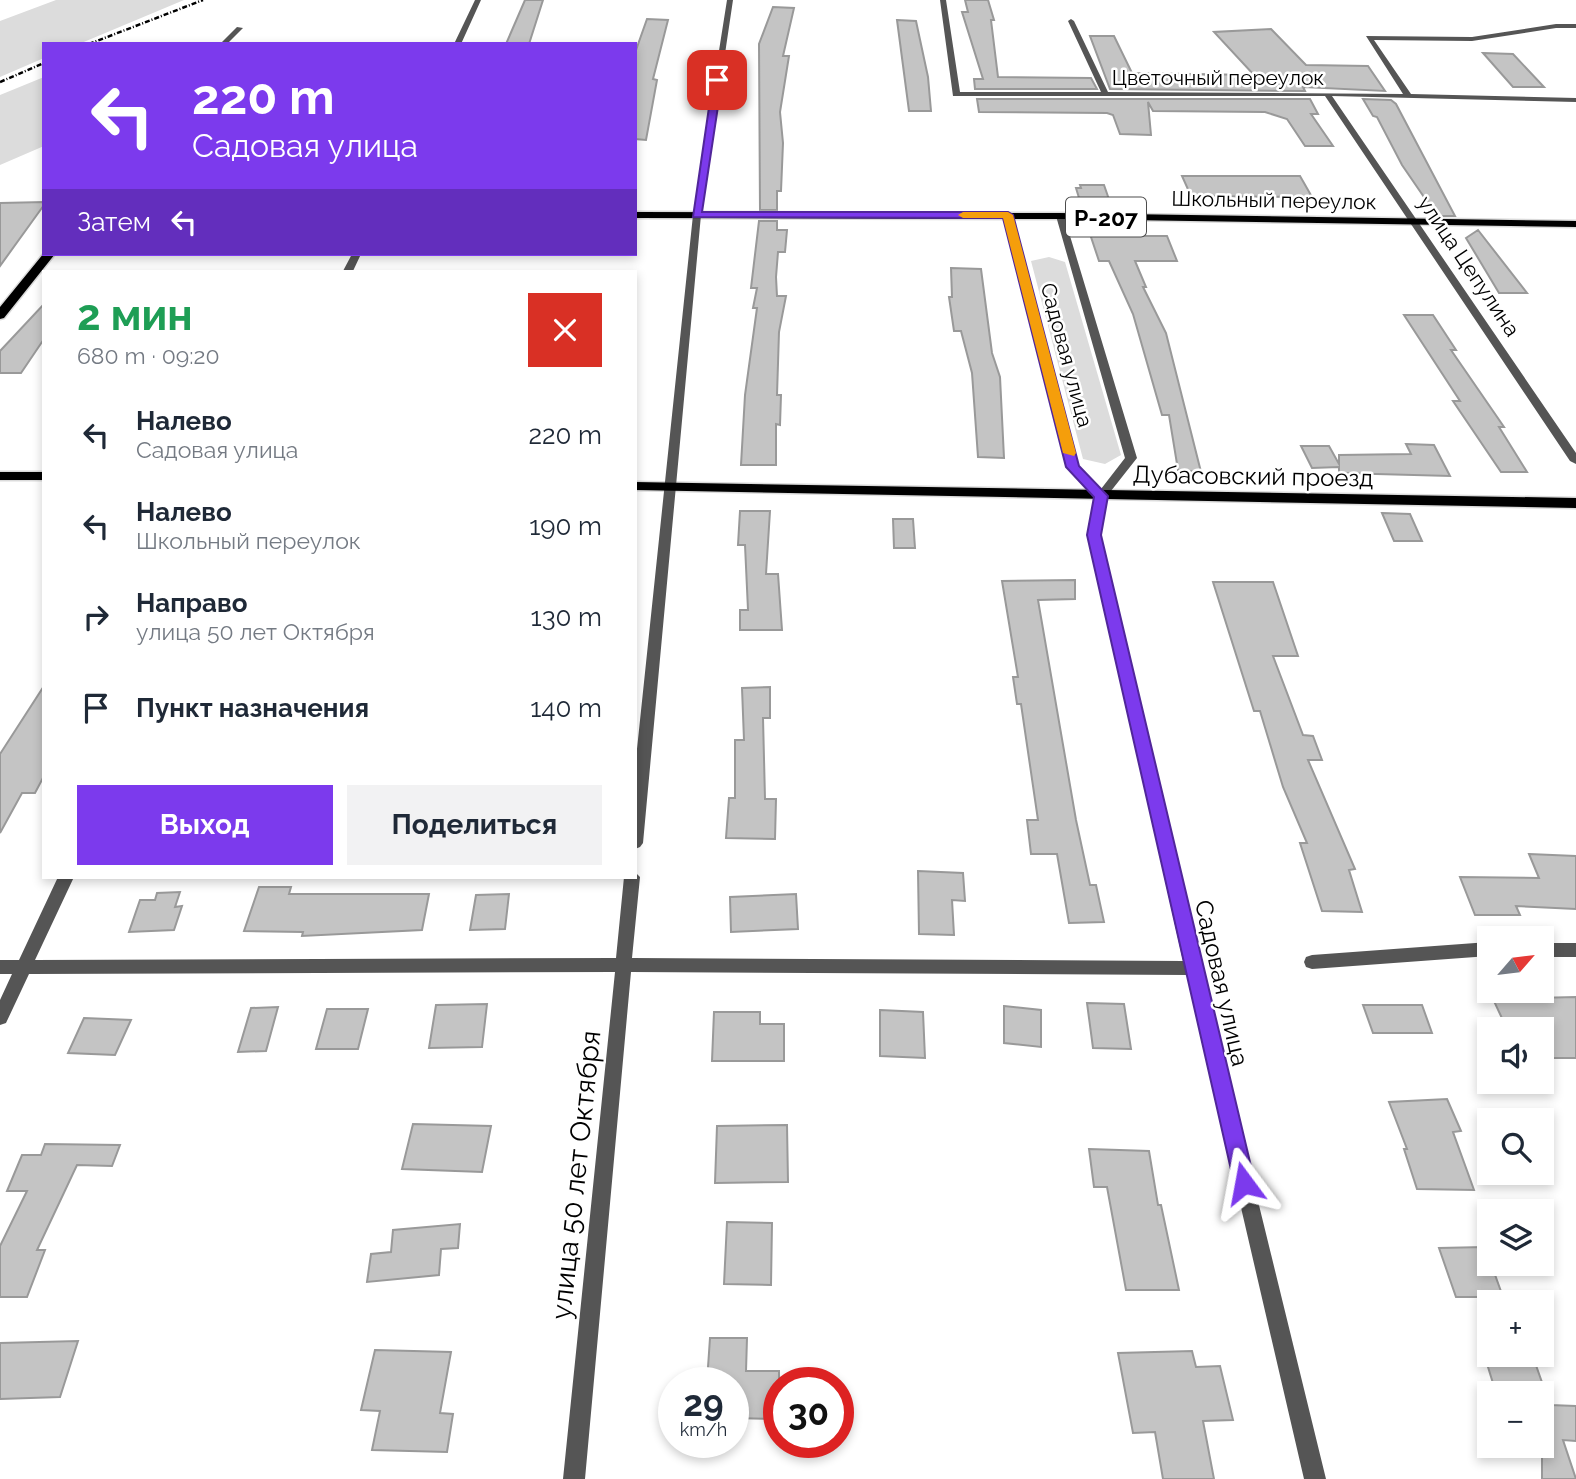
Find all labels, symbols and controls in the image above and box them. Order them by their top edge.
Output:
pin [687,50,747,110]
icon: arrive [698,61,736,99]
street label: Цветочный переулок [1112,65,1324,90]
text: 220 m [192,68,335,125]
icon: left [77,70,168,161]
text: Садовая улица [192,127,418,164]
street label: Школьный переулок [1171,186,1377,214]
street label: улица Цепулина [1413,191,1525,341]
road number: Р-207 [1066,198,1146,236]
icon: left [165,203,203,241]
text: Затем [77,207,151,237]
street label: Садовая улица [1036,280,1098,430]
text: 2 мин [77,291,193,340]
button: close [528,293,602,367]
text: 680 m · 09:20 [77,342,220,369]
text: Налево [136,406,232,436]
icon: left [77,416,115,454]
text: 220 m [528,420,602,450]
text: Садовая улица [136,436,298,463]
street label: Дубасовский проезд [1132,459,1374,493]
text: Налево [136,497,232,527]
icon: left [77,507,115,545]
text: 190 m [529,511,602,541]
text: Школьный переулок [136,527,361,554]
text: Направо [136,588,247,618]
icon: right [77,598,115,636]
text: 130 m [531,602,602,632]
text: улица 50 лет Октября [136,618,375,645]
icon: arrive [77,689,115,727]
text: Пункт назначения [136,693,369,723]
text: 140 m [530,693,602,723]
button: Выход [77,785,333,865]
button: Поделиться [347,785,602,865]
street label: Садовая улица [1189,897,1255,1069]
north arrow [1477,926,1554,1003]
map controls [1477,926,1554,1458]
button: sound [1477,1017,1554,1094]
street label: улица 50 лет Октября [544,1029,608,1321]
button: search [1477,1108,1554,1185]
position arrow [1207,1146,1281,1220]
button: layers [1477,1199,1554,1276]
button: + [1477,1290,1554,1367]
speed limit sign: 30 [763,1367,854,1458]
button: − [1477,1381,1554,1458]
text: 29 [683,1383,724,1424]
text: km/h [680,1419,727,1440]

